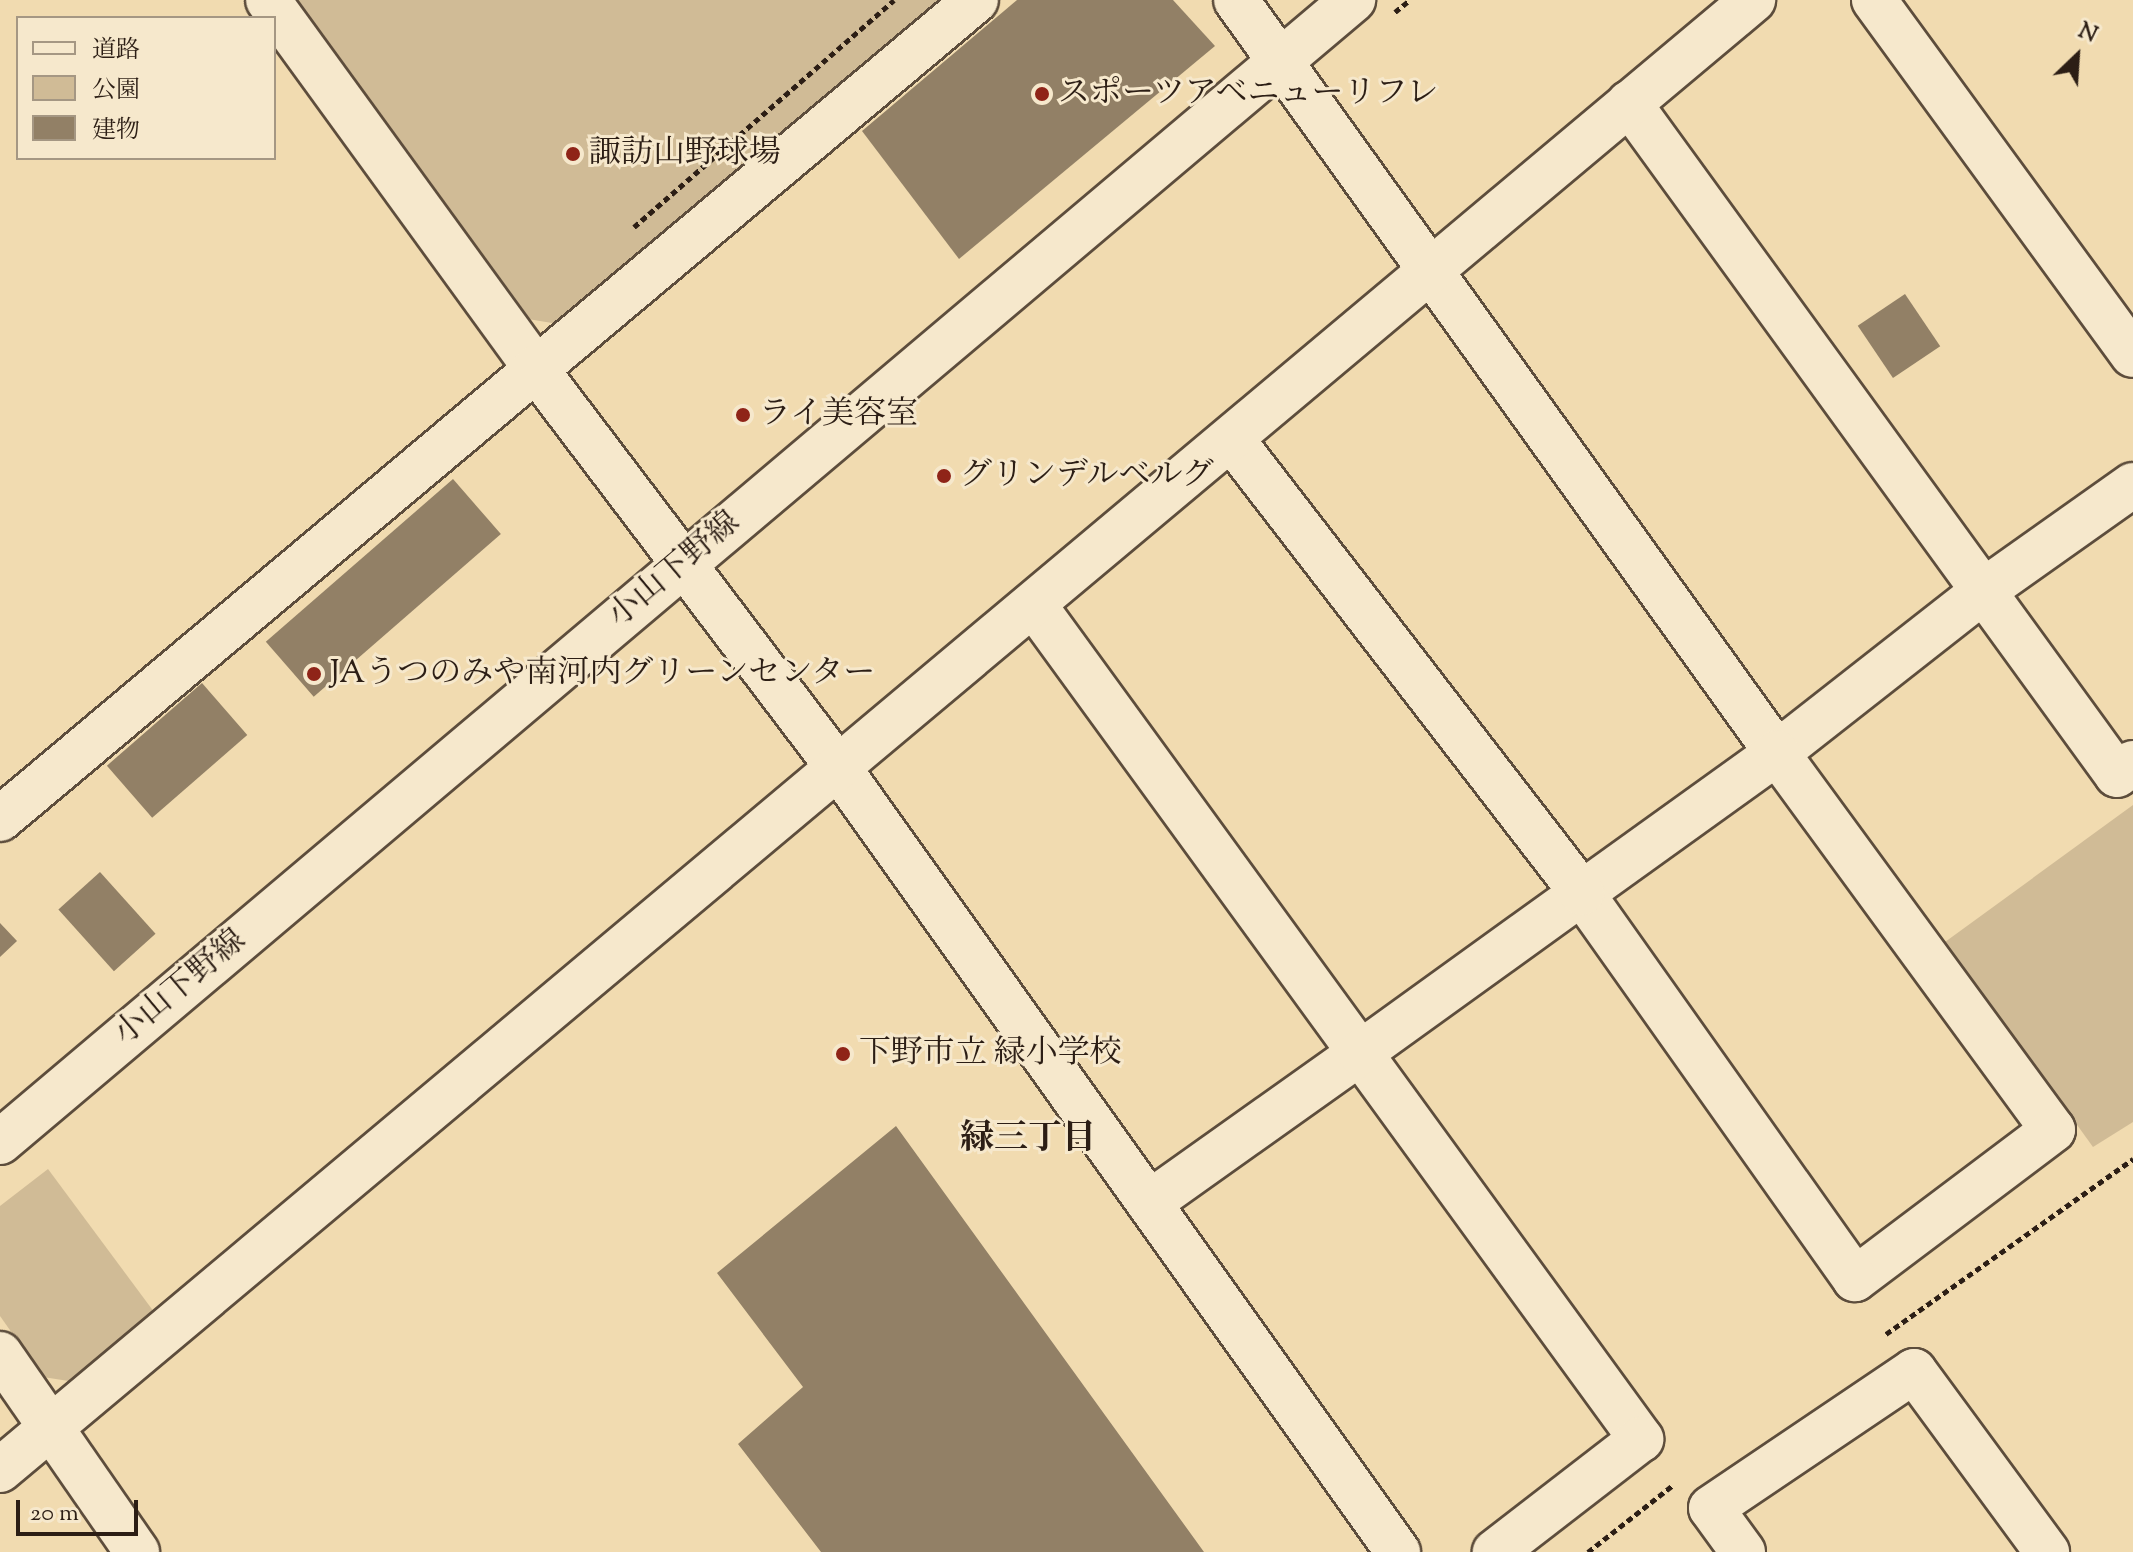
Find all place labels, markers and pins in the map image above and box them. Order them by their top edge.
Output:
place label: スポーツアベニューリフレ [1058,75,1442,113]
marker: スポーツアベニューリフレ [1033,85,1051,103]
place label: 諏訪山野球場 [589,135,781,173]
marker: 諏訪山野球場 [564,145,582,163]
place label: ライ美容室 [759,396,919,434]
marker: ライ美容室 [734,406,752,424]
place label: グリンデルベルグ [960,457,1216,495]
marker: グリンデルベルグ [935,467,953,485]
place label: JAうつのみや南河内グリーンセンター [330,655,877,693]
marker: JAうつのみや南河内グリーンセンター [305,665,323,683]
place label: 下野市立 緑小学校 [859,1035,1122,1073]
marker: 下野市立 緑小学校 [834,1045,852,1063]

